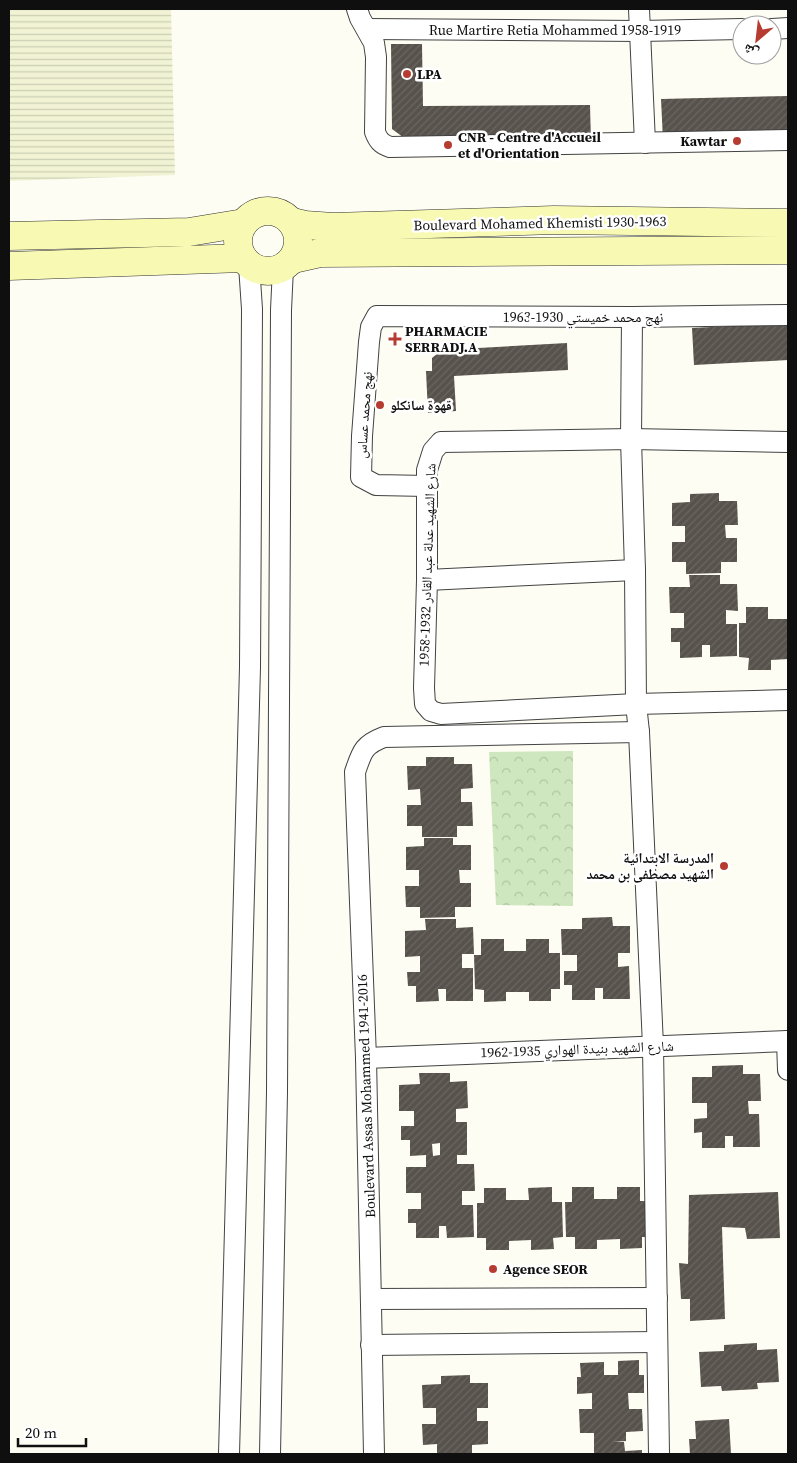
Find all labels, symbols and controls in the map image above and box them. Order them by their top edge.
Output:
north arrow [732,15,782,65]
street label: Rue Martire Retia Mohammed 1958-1919 [429,20,681,40]
text: ش [740,39,762,64]
place label: LPA [417,64,442,84]
marker: LPA [401,68,413,80]
place label: CNR - Centre d'Accueil et d'Orientation [458,127,601,163]
place label: Kawtar [680,131,727,151]
marker: Kawtar [731,135,743,147]
marker: CNR - Centre d'Accueil et d'Orientation [442,139,454,151]
street label: Boulevard Mohamed Khemisti 1930-1963 [413,211,667,235]
street label: نهج محمد خميستي 1930-1963 [503,307,663,329]
place label: PHARMACIE SERRADJ.A [405,321,487,357]
marker: PHARMACIE SERRADJ.A [389,333,401,345]
street label: نهج محمد عساس [351,371,377,459]
place label: قهوة سانكلو [390,395,452,415]
marker: قهوة سانكلو [374,399,386,411]
street label: شارع الشهيد عدلة عبد القادر 1932-1958 [413,463,441,667]
place label: المدرسة الابتدائية الشهيد مصطفى بن محمد [586,848,714,884]
marker: المدرسة الابتدائية الشهيد مصطفى بن محمد [718,860,730,872]
street label: Boulevard Assas Mohammed 1941-2016 [352,974,380,1218]
street label: شارع الشهيد بنيدة الهواري 1935-1962 [480,1036,674,1064]
place label: Agence SEOR [503,1259,588,1279]
marker: Agence SEOR [487,1263,499,1275]
scale bar [18,1416,85,1448]
text: 20 m [25,1422,57,1443]

